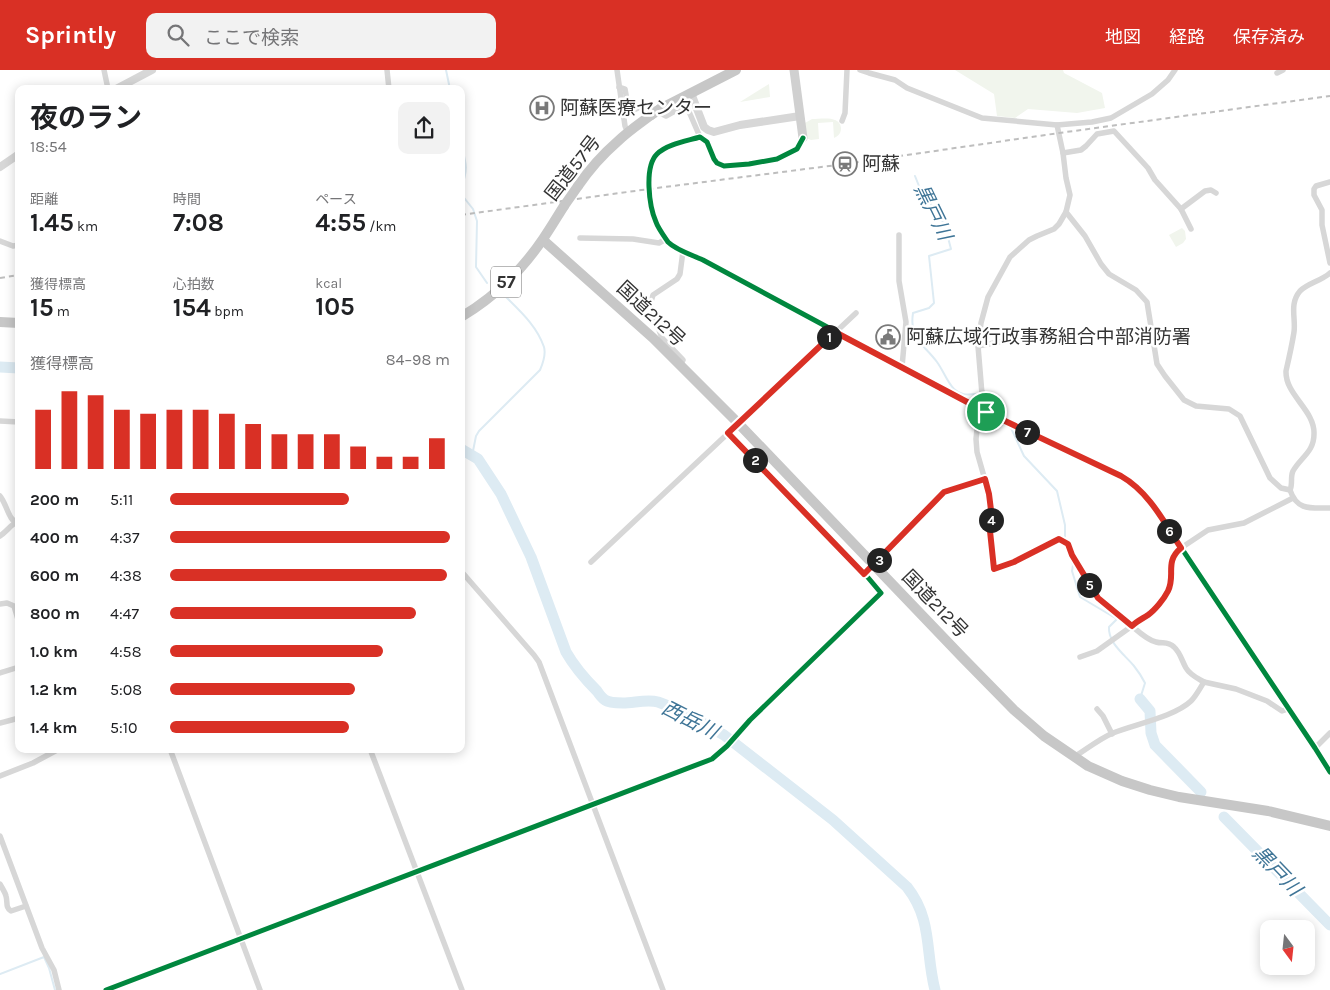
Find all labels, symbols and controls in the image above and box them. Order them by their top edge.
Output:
search box [146,13,496,58]
text: Sprintly [25,21,116,49]
icon: search [164,21,192,49]
text: 地図 [1105,26,1141,48]
text: 経路 [1169,26,1205,48]
text: 保存済み [1233,26,1305,48]
text: ここで検索 [204,27,299,49]
hospital icon: 阿蘇医療センター [529,95,555,121]
place label: 阿蘇医療センター [560,97,712,119]
text: 夜のラン [30,101,142,134]
button: share [398,102,450,154]
street label: 国道57号 [541,131,605,205]
text: 18:54 [30,137,67,156]
station icon: 阿蘇 [832,151,858,177]
place label: 阿蘇 [862,153,900,175]
water label: 黒戸川 [910,180,957,246]
text: 距離 [30,191,58,208]
text: 時間 [173,191,201,208]
text: ペース [315,191,357,208]
text: 1.45 [30,208,74,237]
text: 7:08 [173,208,224,237]
text: 4:55 [315,208,366,237]
text: km [74,218,98,235]
text: /km [366,218,396,235]
road number: 57 [491,266,521,298]
text: kcal [315,275,342,292]
text: 獲得標高 [30,276,86,293]
text: 心拍数 [173,276,215,293]
street label: 国道212号 [612,277,690,351]
text: 105 [315,292,355,321]
text: 15 [30,293,53,322]
text: 154 [173,293,211,322]
text: m [53,303,70,320]
text: bpm [211,303,244,320]
pin: 1 [816,324,842,350]
public building icon: 阿蘇広域行政事務組合中部消防署 [875,324,901,350]
place label: 阿蘇広域行政事務組合中部消防署 [906,326,1191,348]
text: 1 [827,329,832,346]
text: 84–98 m [386,350,450,369]
text: 獲得標高 [30,354,94,373]
pin [965,391,1007,433]
icon: arrive [972,398,1000,426]
pin: 7 [1014,420,1040,444]
text: 7 [1024,424,1031,441]
pin: 2 [742,448,768,472]
text: 2 [751,452,760,469]
text: 200 m [30,490,79,509]
text: 5:11 [110,490,133,509]
pin: 4 [978,508,1004,532]
text: 4 [987,512,996,529]
pin: 6 [1156,518,1182,544]
text: 6 [1165,523,1174,540]
text: 400 m [30,528,79,547]
text: 4:37 [110,528,140,547]
pin: 3 [866,548,892,572]
text: 3 [875,552,884,569]
text: 600 m [30,566,79,585]
text: 4:38 [110,566,142,585]
street label: 国道212号 [897,566,973,642]
pin: 5 [1076,572,1102,598]
text: 5 [1085,577,1094,594]
text: 800 m [30,604,80,623]
text: 4:47 [110,604,139,623]
text: 1.0 km [30,642,78,661]
text: 4:58 [110,642,142,661]
text: 1.2 km [30,680,78,699]
text: 5:08 [110,680,142,699]
water label: 西岳川 [658,696,724,745]
text: 1.4 km [30,718,77,737]
text: 5:10 [110,718,138,737]
water label: 黒戸川 [1248,841,1308,902]
north arrow [1260,920,1315,975]
map controls [1260,920,1315,975]

